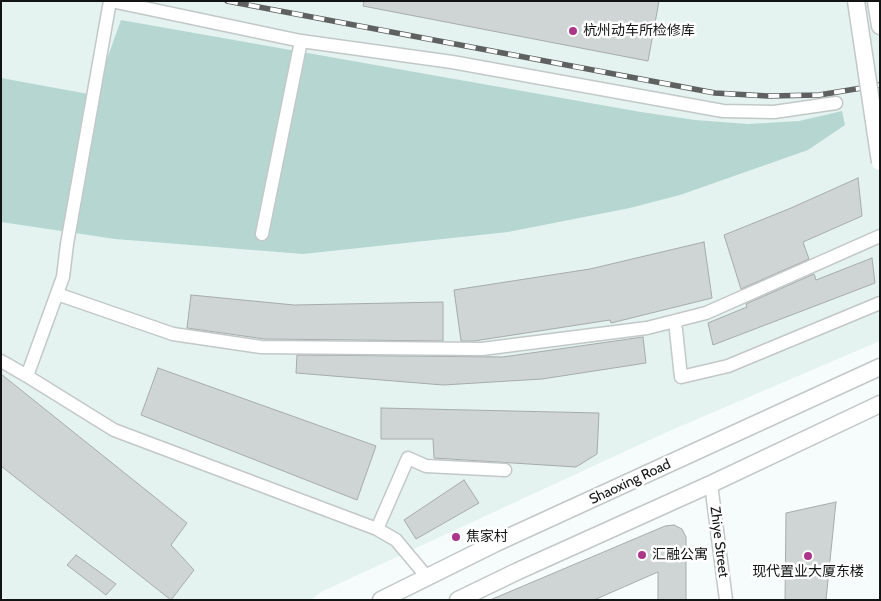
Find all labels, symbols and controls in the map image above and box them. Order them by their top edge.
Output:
place label: 杭州动车所检修库 [583,23,695,39]
marker: 杭州动车所检修库 [567,25,579,37]
street label: Shaoxing Road [587,456,673,508]
street label: Zhiye Street [706,506,732,578]
place label: 焦家村 [466,529,508,545]
marker: 焦家村 [450,531,462,543]
place label: 汇融公寓 [652,547,708,563]
marker: 汇融公寓 [636,549,648,561]
marker: 现代置业大厦东楼 [802,550,814,562]
place label: 现代置业大厦东楼 [752,564,864,580]

